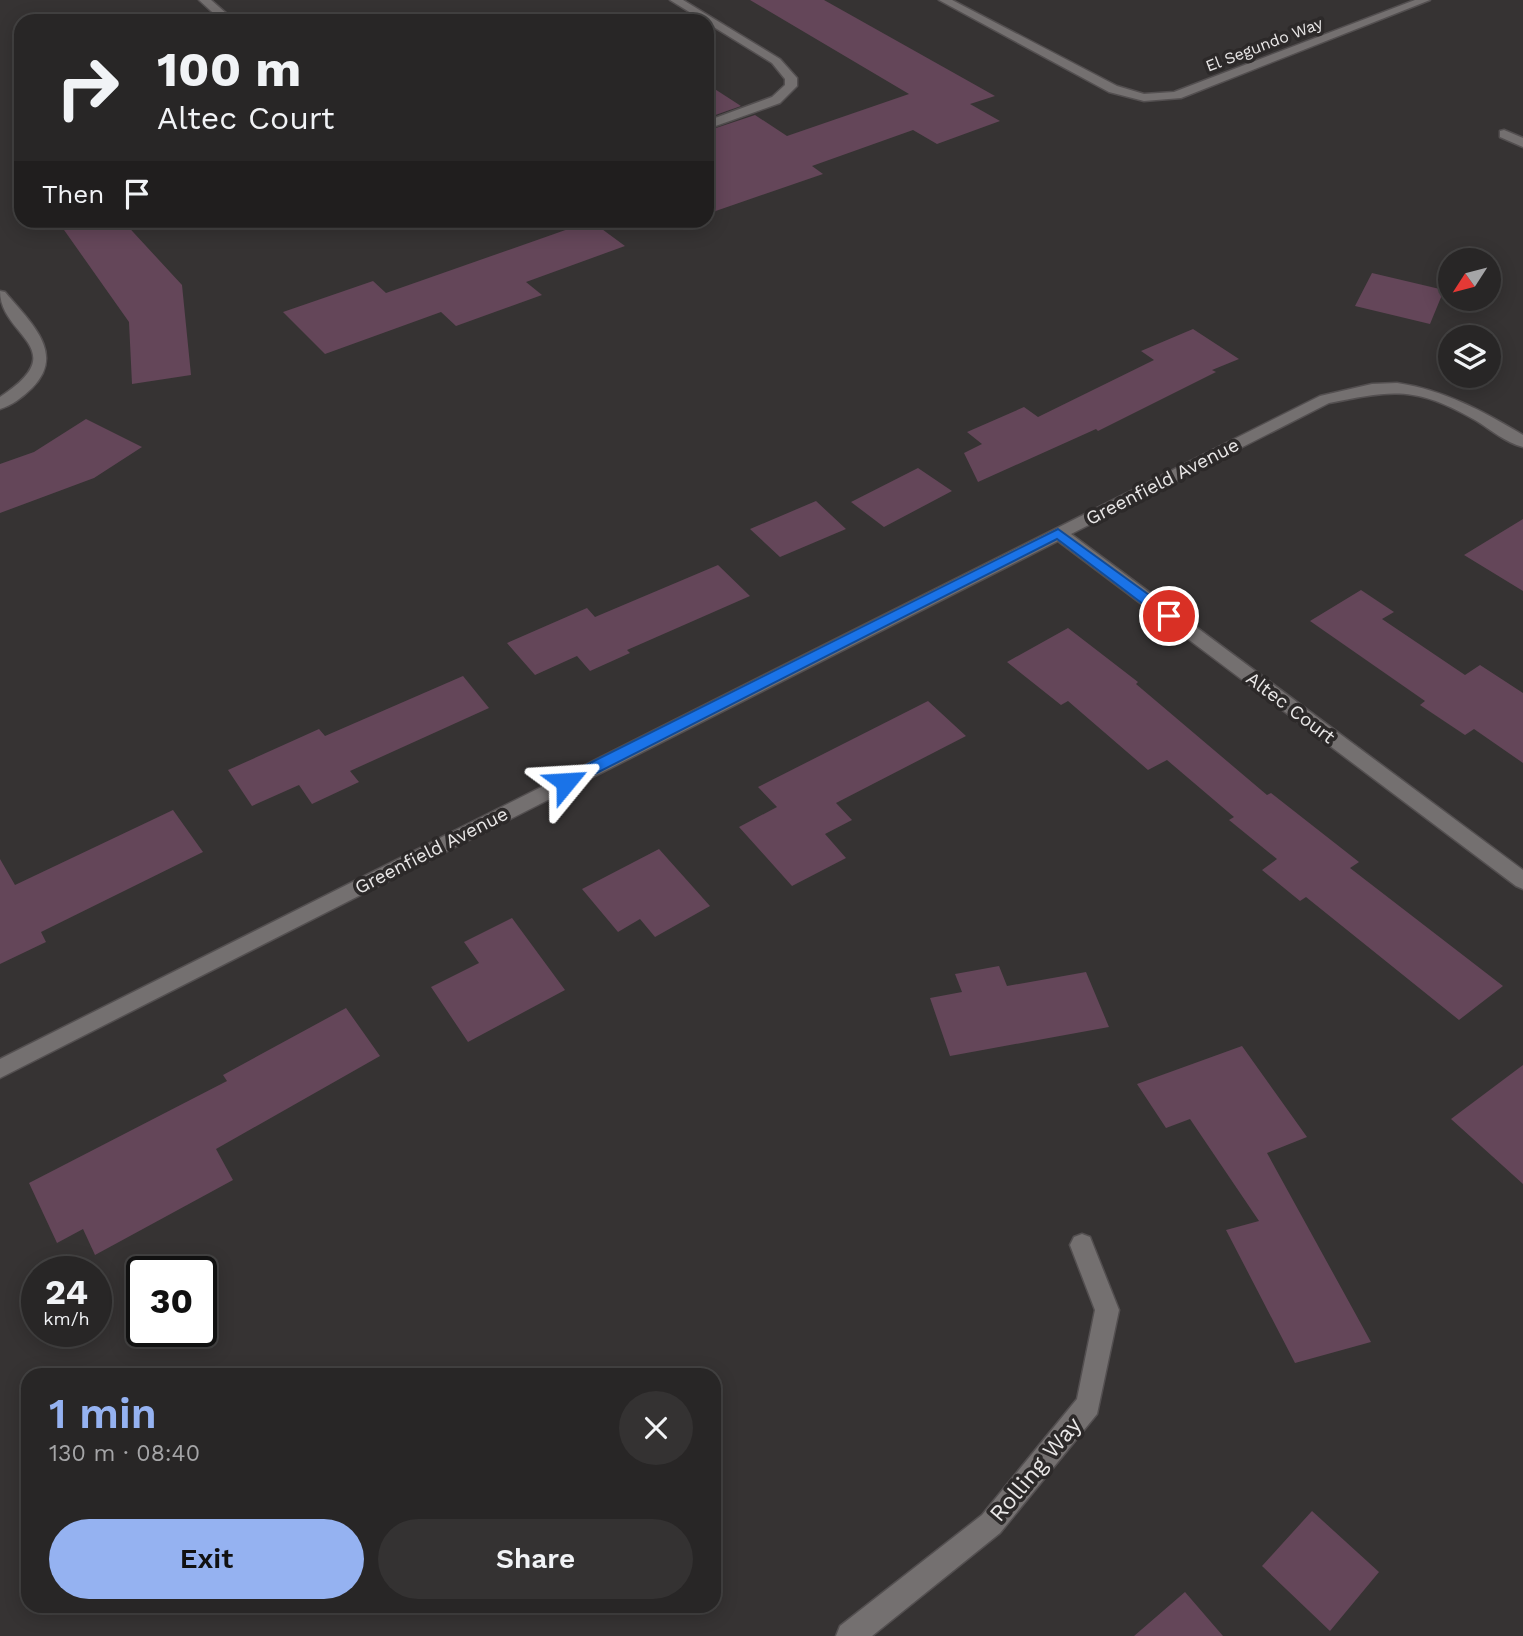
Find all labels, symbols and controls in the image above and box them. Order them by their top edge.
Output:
street label: El Segundo Way [1203,13,1326,76]
text: 100 m [157,40,301,98]
icon: right [42,42,133,133]
text: Altec Court [157,99,334,137]
icon: arrive [118,175,156,213]
text: Then [42,179,104,209]
north arrow [1438,248,1502,312]
map controls [1438,248,1501,388]
button: layers [1438,325,1501,388]
street label: Greenfield Avenue [1082,433,1243,530]
pin [1139,586,1199,646]
icon: arrive [1150,597,1188,635]
street label: Altec Court [1242,667,1340,748]
position arrow [529,745,603,819]
street label: Greenfield Avenue [351,802,512,899]
speed limit sign: 30 [126,1256,217,1347]
text: 24 [45,1271,88,1313]
text: km/h [43,1308,90,1329]
text: 1 min [49,1389,157,1438]
button: close [619,1391,693,1465]
street label: Rolling Way [984,1411,1087,1527]
text: 130 m · 08:40 [49,1440,200,1467]
button: Exit [49,1519,364,1599]
button: Share [378,1519,693,1599]

